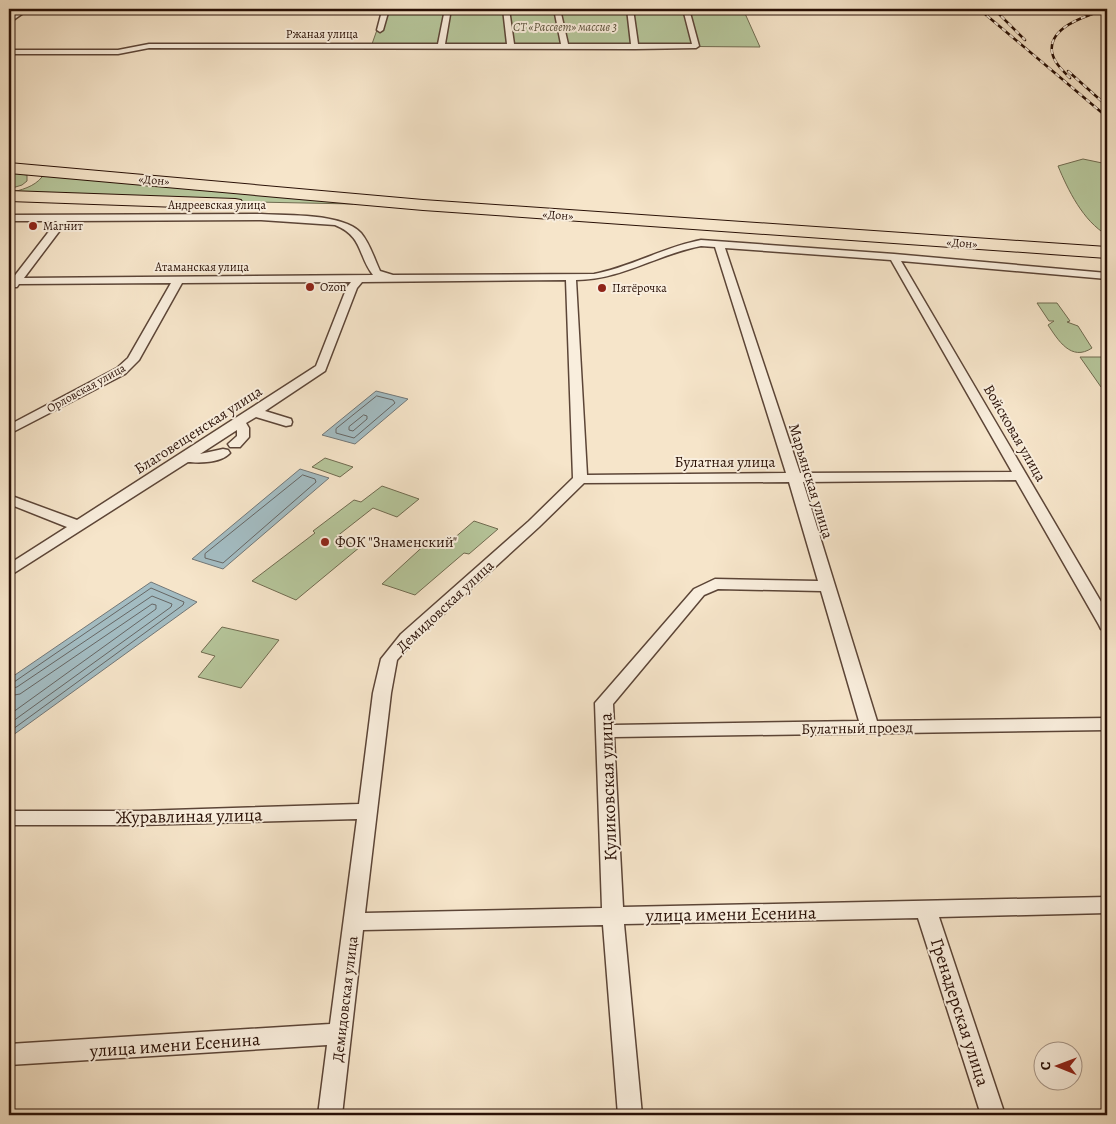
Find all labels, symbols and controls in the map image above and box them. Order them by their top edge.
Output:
park label: СТ «Рассвет» массив 3 [513,19,617,35]
street label: Ржаная улица [286,26,359,42]
street label: «Дон» [138,171,170,189]
street label: Андреевская улица [167,197,267,213]
street label: «Дон» [542,206,574,224]
place label: Магнит [43,218,84,234]
marker: Магнит [27,220,39,232]
street label: «Дон» [946,234,978,252]
street label: Атаманская улица [154,259,249,275]
place label: Ozon [320,279,347,295]
place label: Пятёрочка [612,280,667,296]
marker: Ozon [304,281,316,293]
marker: Пятёрочка [596,282,608,294]
street label: Орловская улица [44,359,129,416]
street label: Благовещенская улица [130,381,266,479]
street label: Войсковая улица [979,381,1051,485]
street label: Марьянская улица [784,421,838,541]
street label: Булатная улица [675,452,776,472]
place label: ФОК "Знаменский" [335,532,457,552]
marker: ФОК "Знаменский" [319,536,331,548]
street label: Демидовская улица [392,555,498,657]
street label: Куликовская улица [593,712,623,862]
street label: Булатный проезд [801,717,913,739]
street label: Журавлиная улица [115,803,263,829]
street label: улица имени Есенина [644,901,817,928]
street label: Демидовская улица [327,935,363,1063]
street label: Гренадерская улица [925,935,995,1090]
street label: улица имени Есенина [88,1027,262,1063]
north arrow [1034,1042,1084,1092]
text: С [1036,1061,1055,1070]

